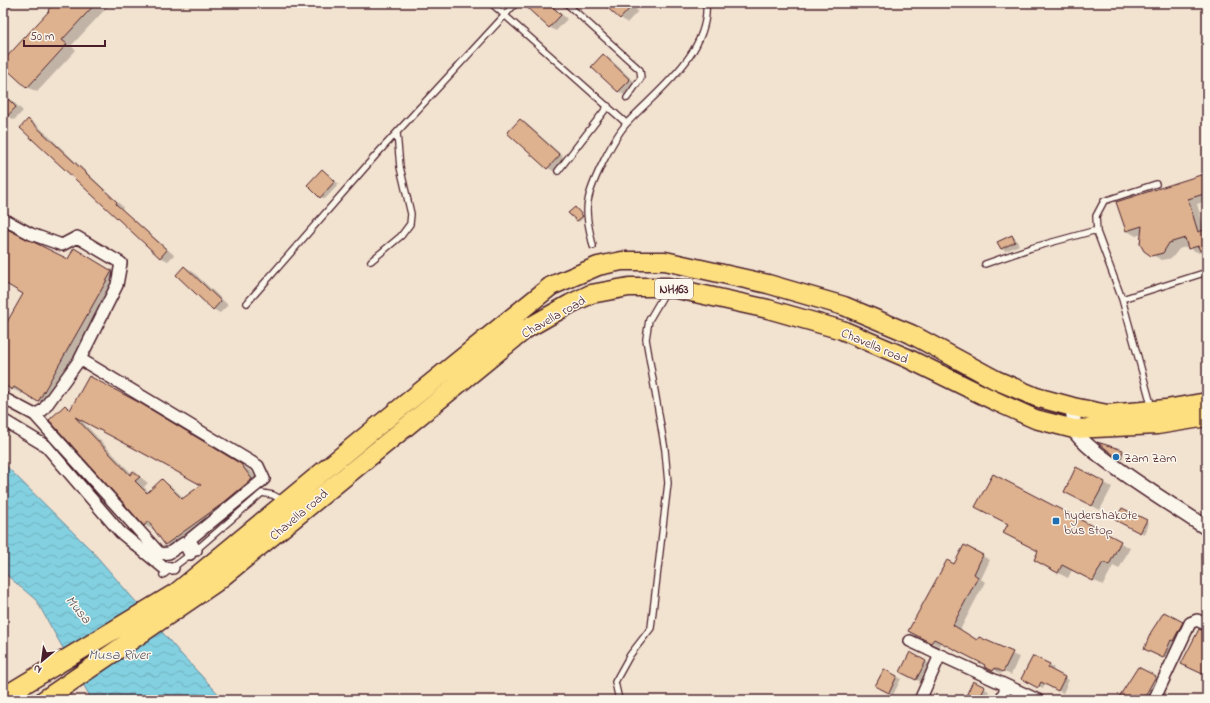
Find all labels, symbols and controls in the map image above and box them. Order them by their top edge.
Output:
scale bar [24,22,105,48]
text: 50 m [30,28,54,46]
road number: NH163 [655,279,693,299]
street label: Chavella road [518,291,590,343]
street label: Chavella road [838,324,912,369]
place label: Zam Zam [1124,449,1176,468]
marker: Zam Zam [1111,452,1121,462]
street label: Chavella road [266,485,333,545]
place label: hydershakote bus stop [1064,506,1138,540]
marker: hydershakote bus stop [1051,516,1061,526]
water label: Musa [60,591,96,629]
north arrow [22,641,62,681]
water label: Musa River [88,645,151,666]
text: N [31,660,45,678]

